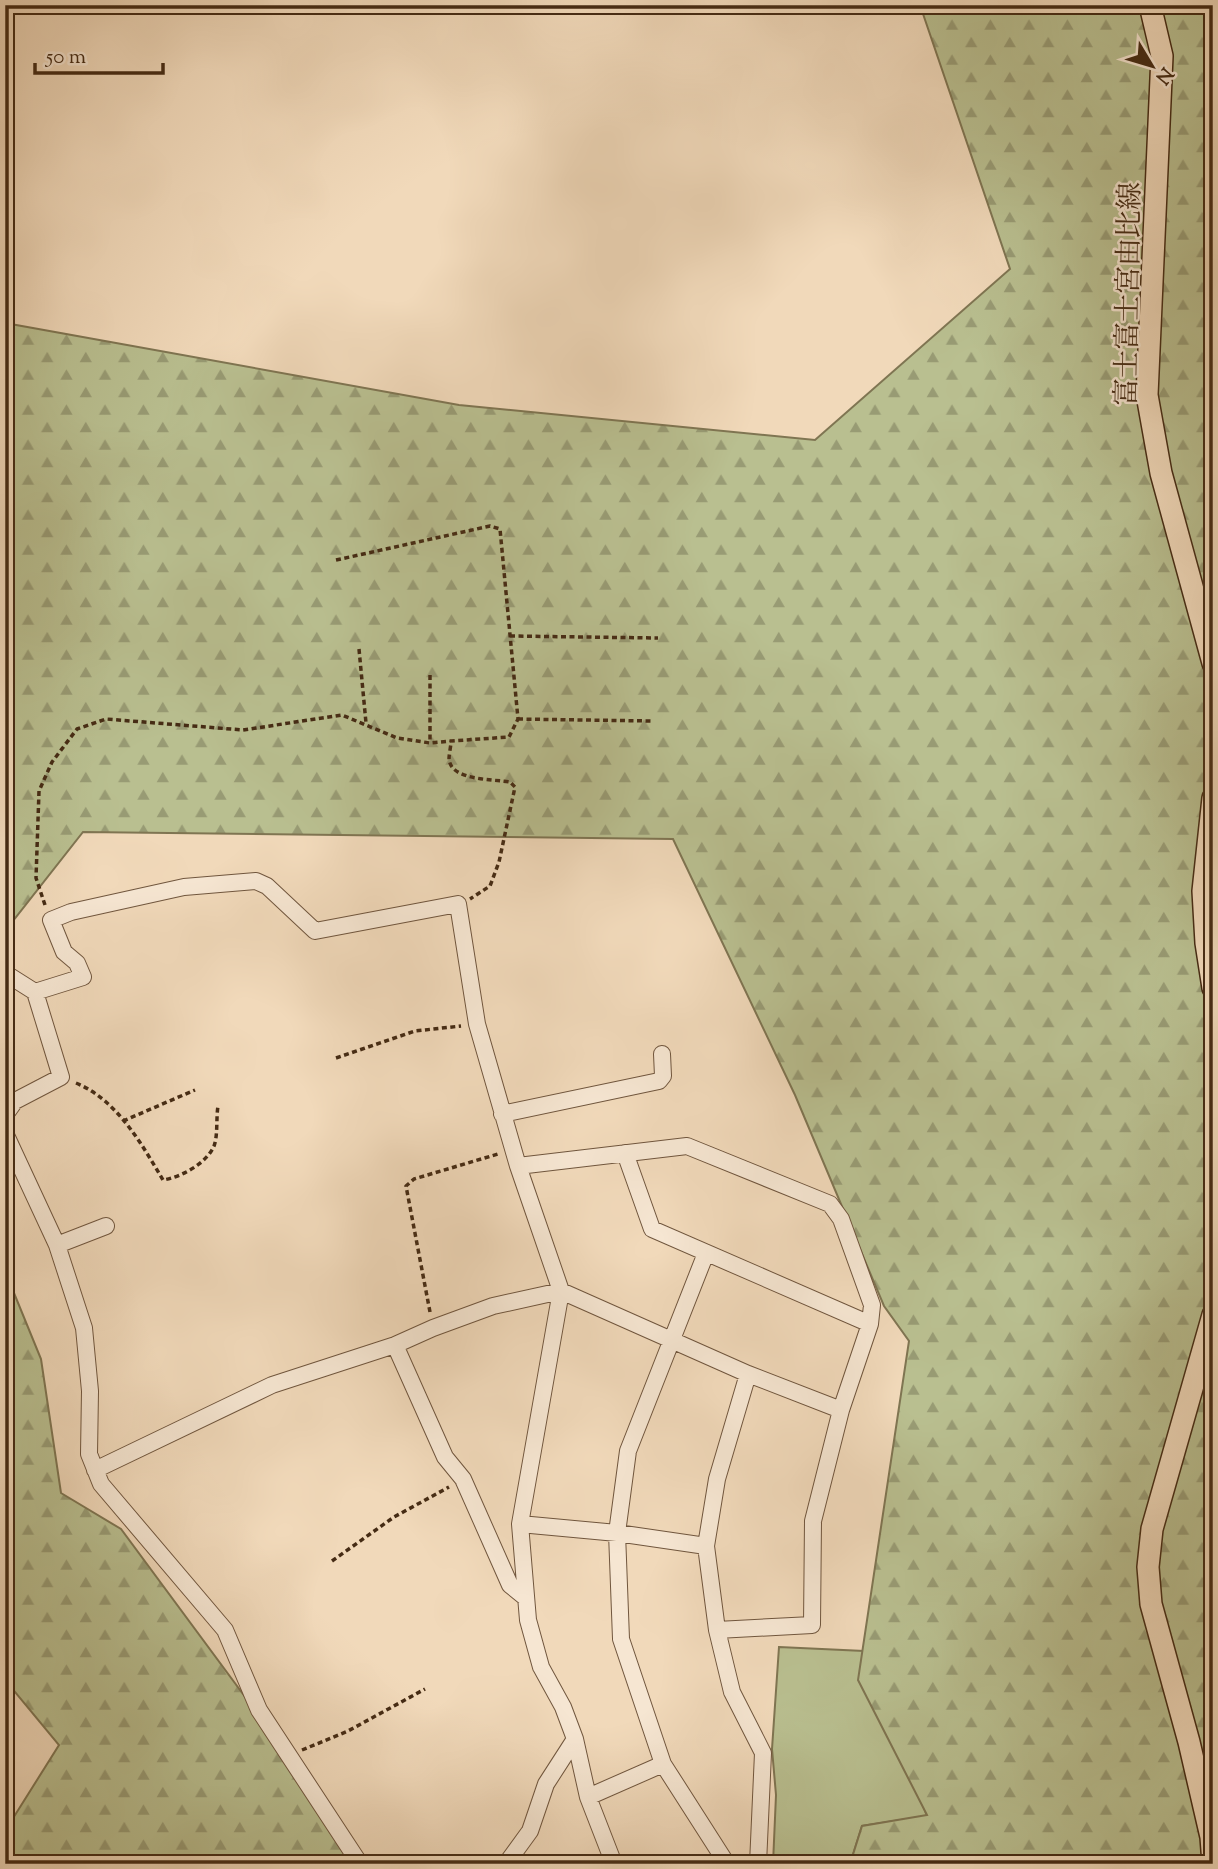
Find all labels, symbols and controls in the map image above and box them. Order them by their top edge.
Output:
scale bar [35,32,163,76]
north arrow [1116,32,1186,102]
text: 50 m [45,43,86,73]
text: N [1148,61,1179,89]
street label: 富士富士宮由比線 [1108,182,1152,406]

